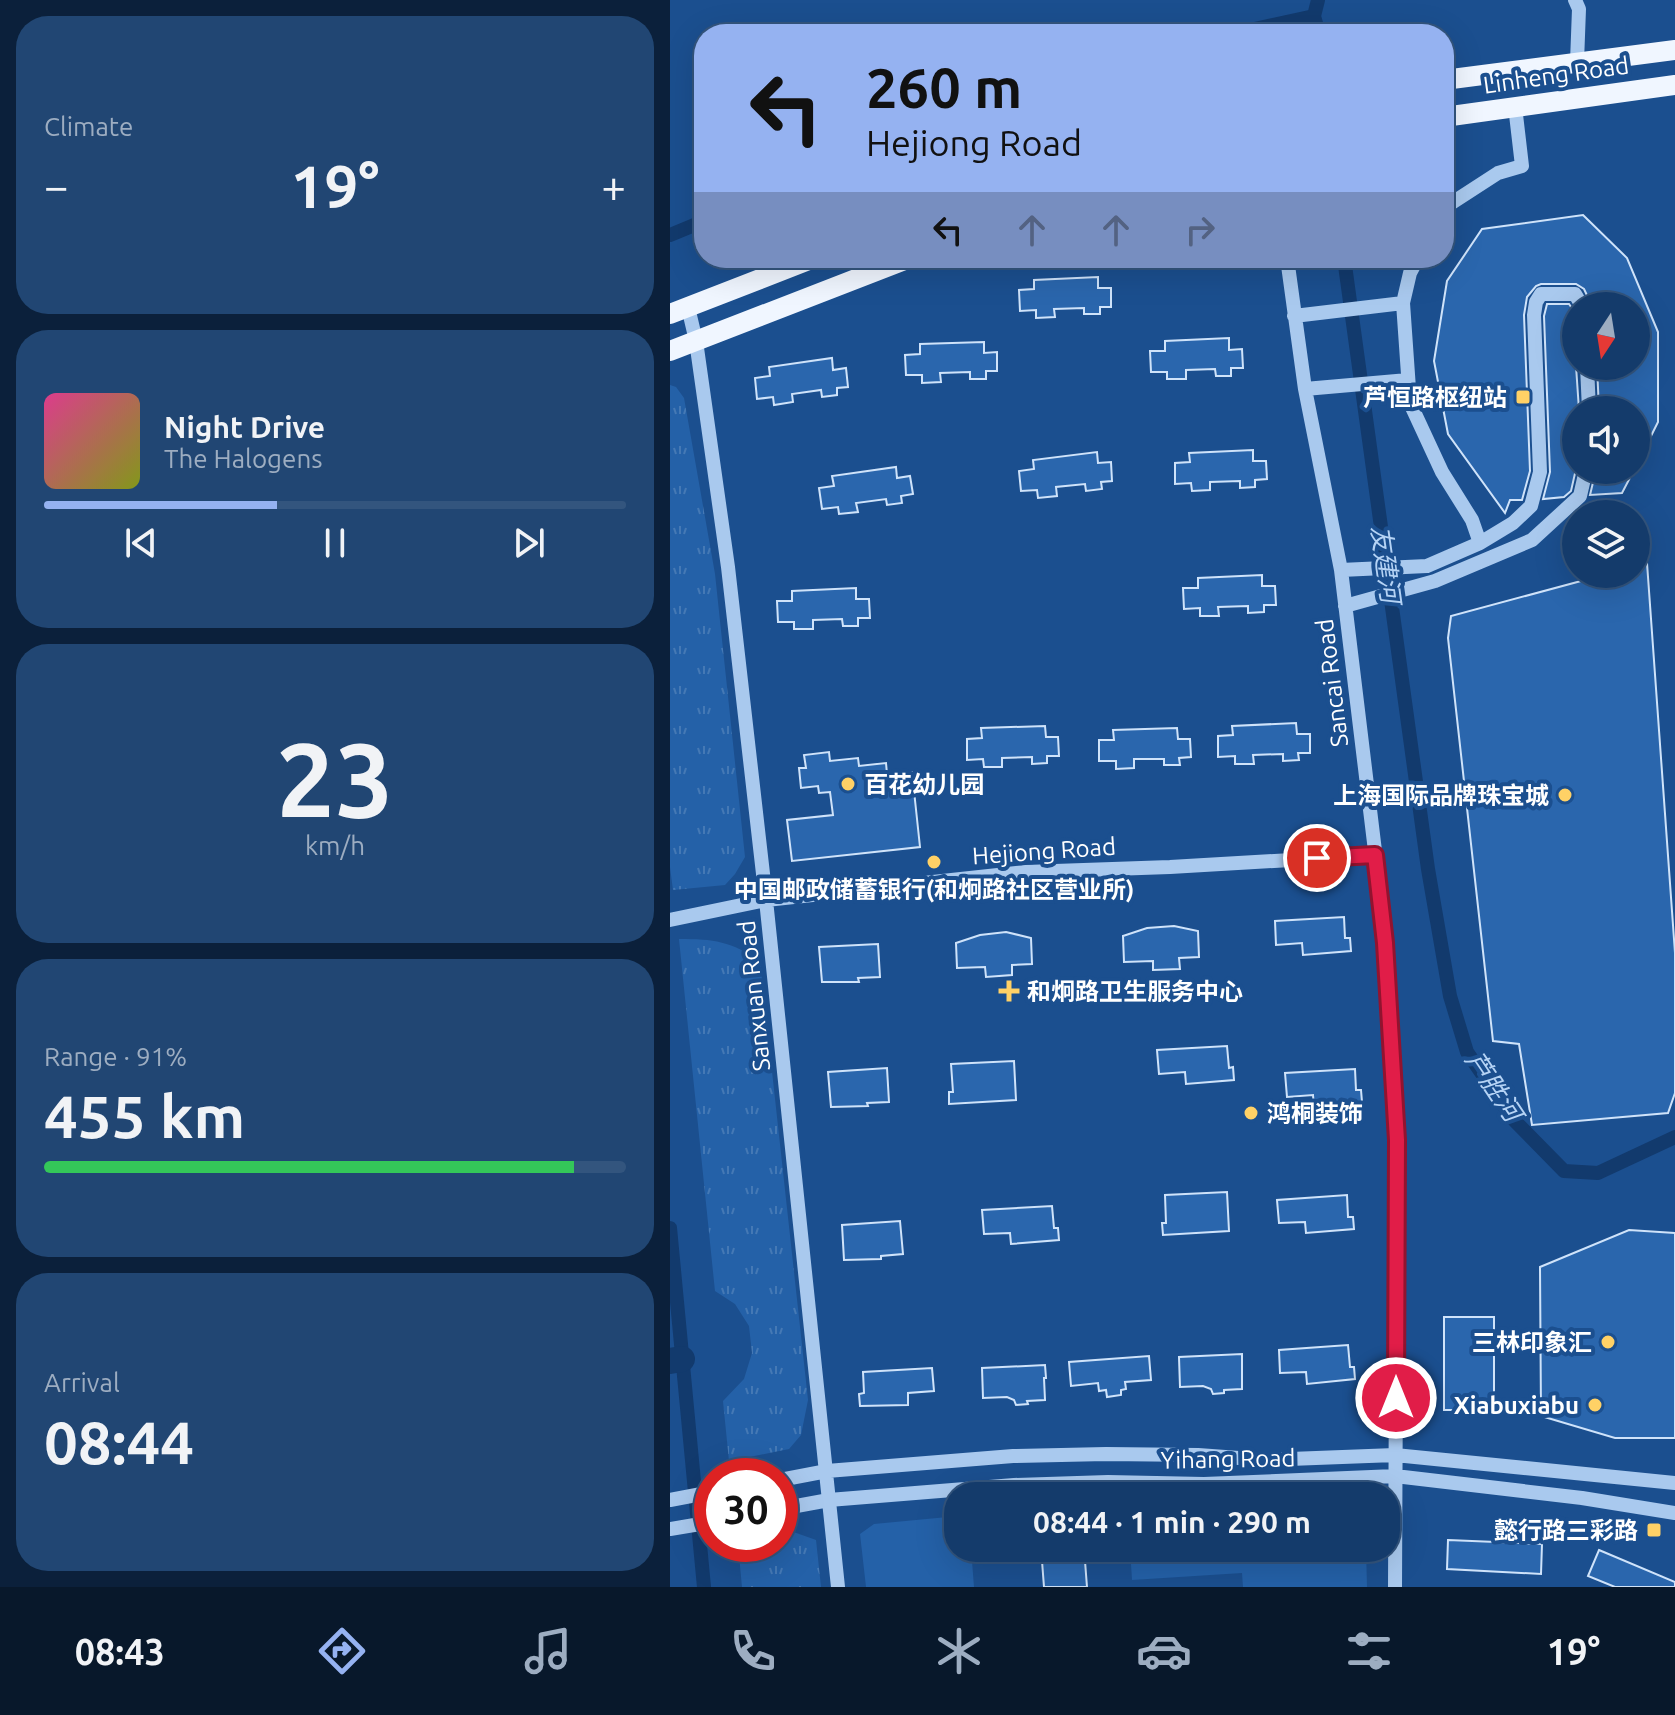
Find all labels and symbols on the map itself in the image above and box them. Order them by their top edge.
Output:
street label: Linheng Road [1481,51,1631,99]
north arrow [1562,292,1650,380]
place label: 芦恒路枢纽站 [1363,384,1507,411]
marker: 芦恒路枢纽站 [1514,388,1532,406]
water label: 友建河 [1366,523,1406,610]
street label: Sancai Road [1311,617,1353,749]
place label: 百花幼儿园 [864,771,984,798]
marker: 百花幼儿园 [839,775,857,793]
place label: 上海国际品牌珠宝城 [1333,782,1549,809]
marker: 上海国际品牌珠宝城 [1556,786,1574,804]
pin [1283,824,1351,892]
street label: Hejiong Road [971,833,1117,869]
marker: 中国邮政储蓄银行(和炯路社区营业所) [925,853,943,871]
place label: 中国邮政储蓄银行(和炯路社区营业所) [734,876,1134,903]
street label: Sanxuan Road [733,919,775,1073]
place label: 和炯路卫生服务中心 [1027,978,1243,1005]
marker: 和炯路卫生服务中心 [998,980,1020,1002]
water label: 芦胜河 [1460,1046,1531,1131]
place label: 鸿桐装饰 [1267,1100,1363,1127]
marker: 鸿桐装饰 [1242,1104,1260,1122]
place label: 三林印象汇 [1472,1329,1592,1356]
marker: 三林印象汇 [1599,1333,1617,1351]
position arrow [1354,1356,1438,1440]
place label: Xiabuxiabu [1454,1392,1579,1419]
marker: Xiabuxiabu [1586,1396,1604,1414]
street label: Yihang Road [1160,1444,1296,1474]
speed limit sign: 30 [694,1458,798,1562]
place label: 懿行路三彩路 [1494,1517,1638,1544]
marker: 懿行路三彩路 [1645,1521,1663,1539]

